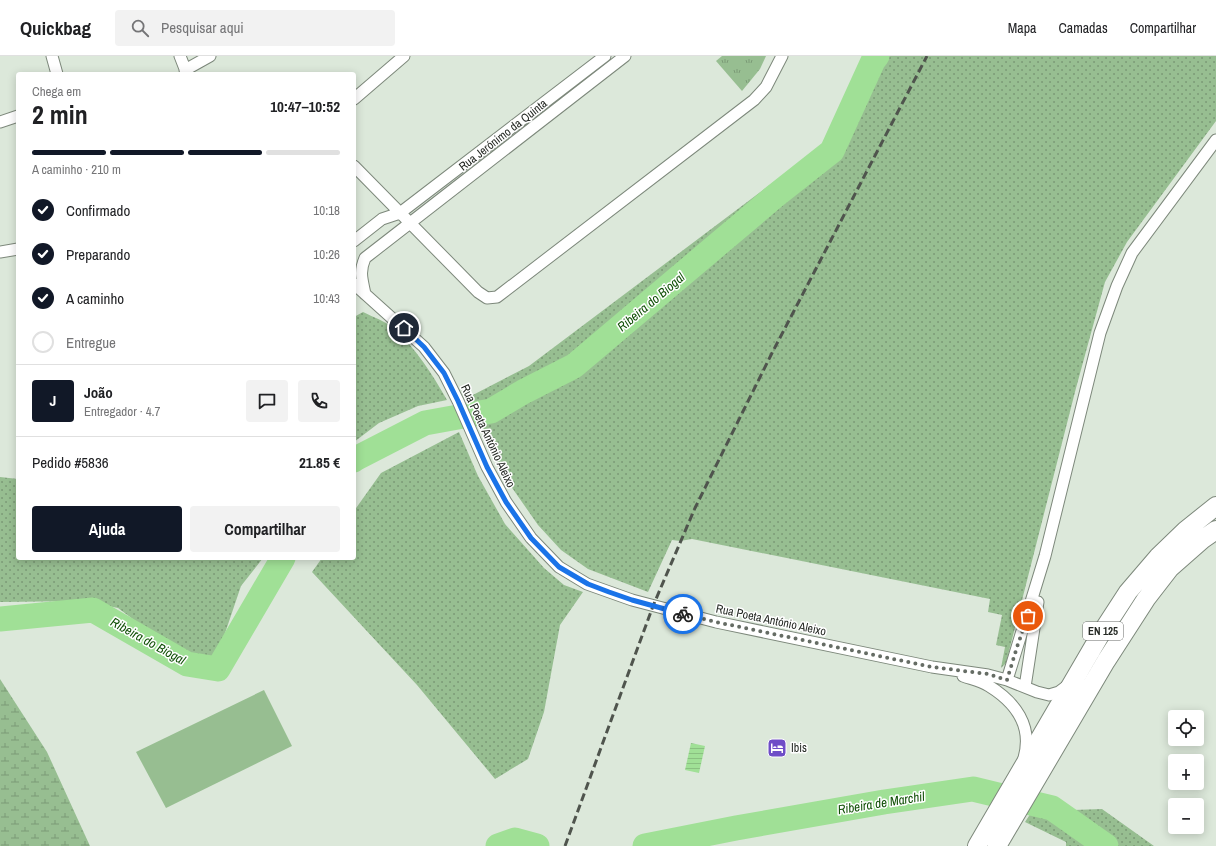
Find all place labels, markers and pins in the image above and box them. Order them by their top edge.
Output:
pin [387,311,421,345]
pin [1011,599,1045,633]
hotel icon: Ibis [766,737,788,759]
place label: Ibis [791,740,807,756]

